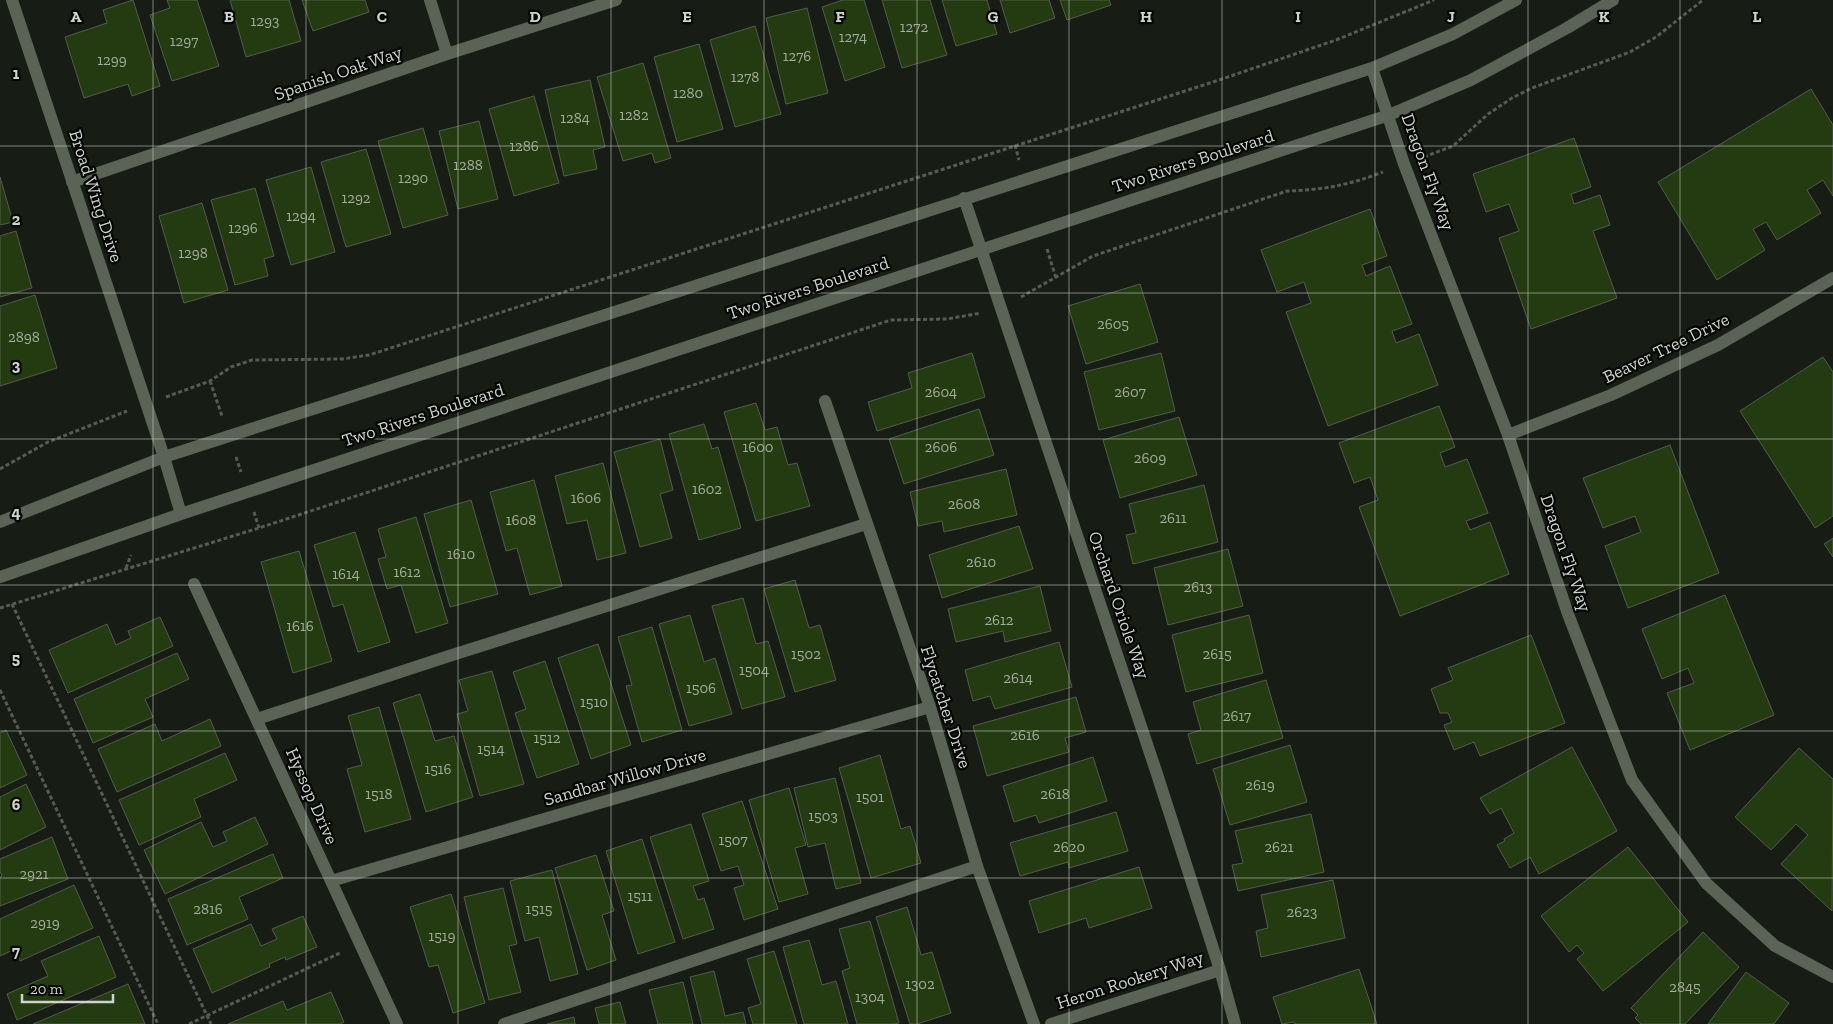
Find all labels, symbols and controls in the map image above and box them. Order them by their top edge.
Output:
text: A [71,7,82,26]
text: B [224,7,234,26]
text: C [377,7,387,26]
text: D [529,7,541,26]
text: E [682,7,692,26]
text: F [835,7,845,26]
text: G [988,7,999,26]
text: H [1140,7,1152,26]
text: I [1295,7,1301,26]
text: J [1447,7,1455,26]
text: K [1599,7,1610,26]
text: L [1753,7,1762,26]
house number: 1293 [251,12,279,30]
house number: 1272 [900,18,928,36]
house number: 1274 [839,28,867,46]
house number: 1297 [170,32,198,50]
street label: Spanish Oak Way [271,41,405,105]
house number: 1276 [783,47,811,65]
house number: 1299 [97,51,127,69]
text: 1 [13,64,20,83]
house number: 1278 [731,68,759,86]
house number: 1280 [673,84,703,102]
house number: 1282 [619,106,649,124]
house number: 1284 [560,109,590,127]
street label: Dragon Fly Way [1397,111,1460,234]
street label: Two Rivers Boulevard [1109,124,1277,198]
street label: Broad Wing Drive [64,127,128,265]
house number: 1286 [509,137,539,155]
house number: 1288 [453,156,483,174]
house number: 1290 [398,169,428,187]
house number: 1292 [341,189,371,207]
house number: 1294 [286,207,316,225]
text: 2 [12,210,21,229]
house number: 1296 [228,219,258,237]
house number: 1298 [178,244,208,262]
street label: Two Rivers Boulevard [724,251,892,325]
street label: Beaver Tree Drive [1599,308,1733,388]
house number: 2605 [1097,315,1129,333]
house number: 2898 [8,328,40,346]
text: 3 [12,356,21,375]
street label: Two Rivers Boulevard [339,378,507,452]
house number: 2604 [925,383,957,401]
house number: 2607 [1114,383,1146,401]
house number: 1600 [742,438,774,456]
house number: 2606 [925,438,957,456]
house number: 2609 [1134,449,1166,467]
house number: 1602 [692,480,722,498]
house number: 1606 [571,489,601,507]
street label: Dragon Fly Way [1536,491,1597,615]
house number: 2608 [948,495,980,513]
text: 4 [11,503,21,522]
house number: 2611 [1159,509,1187,527]
house number: 1608 [506,511,536,529]
street label: Orchard Oriole Way [1083,528,1155,682]
house number: 1610 [447,545,475,563]
house number: 2610 [966,553,996,571]
house number: 1612 [393,563,421,581]
house number: 1614 [332,565,360,583]
house number: 2613 [1184,578,1212,596]
house number: 2612 [984,611,1014,629]
house number: 1616 [286,617,314,635]
street label: Flycatcher Drive [916,643,976,771]
house number: 1502 [791,645,821,663]
house number: 2615 [1202,645,1232,663]
text: 5 [12,649,20,668]
house number: 1504 [739,661,769,679]
house number: 2614 [1003,669,1033,687]
house number: 1506 [686,679,716,697]
house number: 1510 [580,693,608,711]
house number: 2617 [1223,707,1251,725]
house number: 2616 [1010,726,1040,744]
house number: 1512 [534,729,561,747]
house number: 1514 [477,740,505,758]
street label: Sandbar Willow Drive [541,743,709,811]
street label: Hyssop Drive [281,744,343,848]
house number: 1516 [424,760,452,778]
house number: 2619 [1245,776,1275,794]
house number: 1518 [365,785,393,803]
house number: 2618 [1040,785,1070,803]
house number: 1501 [856,788,884,806]
text: 6 [12,795,21,814]
house number: 1503 [808,807,838,825]
house number: 1507 [718,831,748,849]
house number: 2620 [1053,838,1085,856]
house number: 2621 [1264,838,1294,856]
house number: 2921 [19,865,49,883]
house number: 1511 [627,887,653,905]
house number: 2816 [193,900,223,918]
house number: 1515 [526,900,553,918]
house number: 2623 [1287,903,1317,921]
house number: 2919 [30,914,60,932]
house number: 1519 [428,927,456,945]
text: 7 [12,942,20,961]
street label: Heron Rookery Way [1054,946,1207,1014]
scale bar [22,972,114,1004]
house number: 1302 [905,975,935,993]
house number: 2845 [1669,978,1701,996]
text: 20 m [30,980,63,998]
house number: 1304 [855,988,885,1006]

